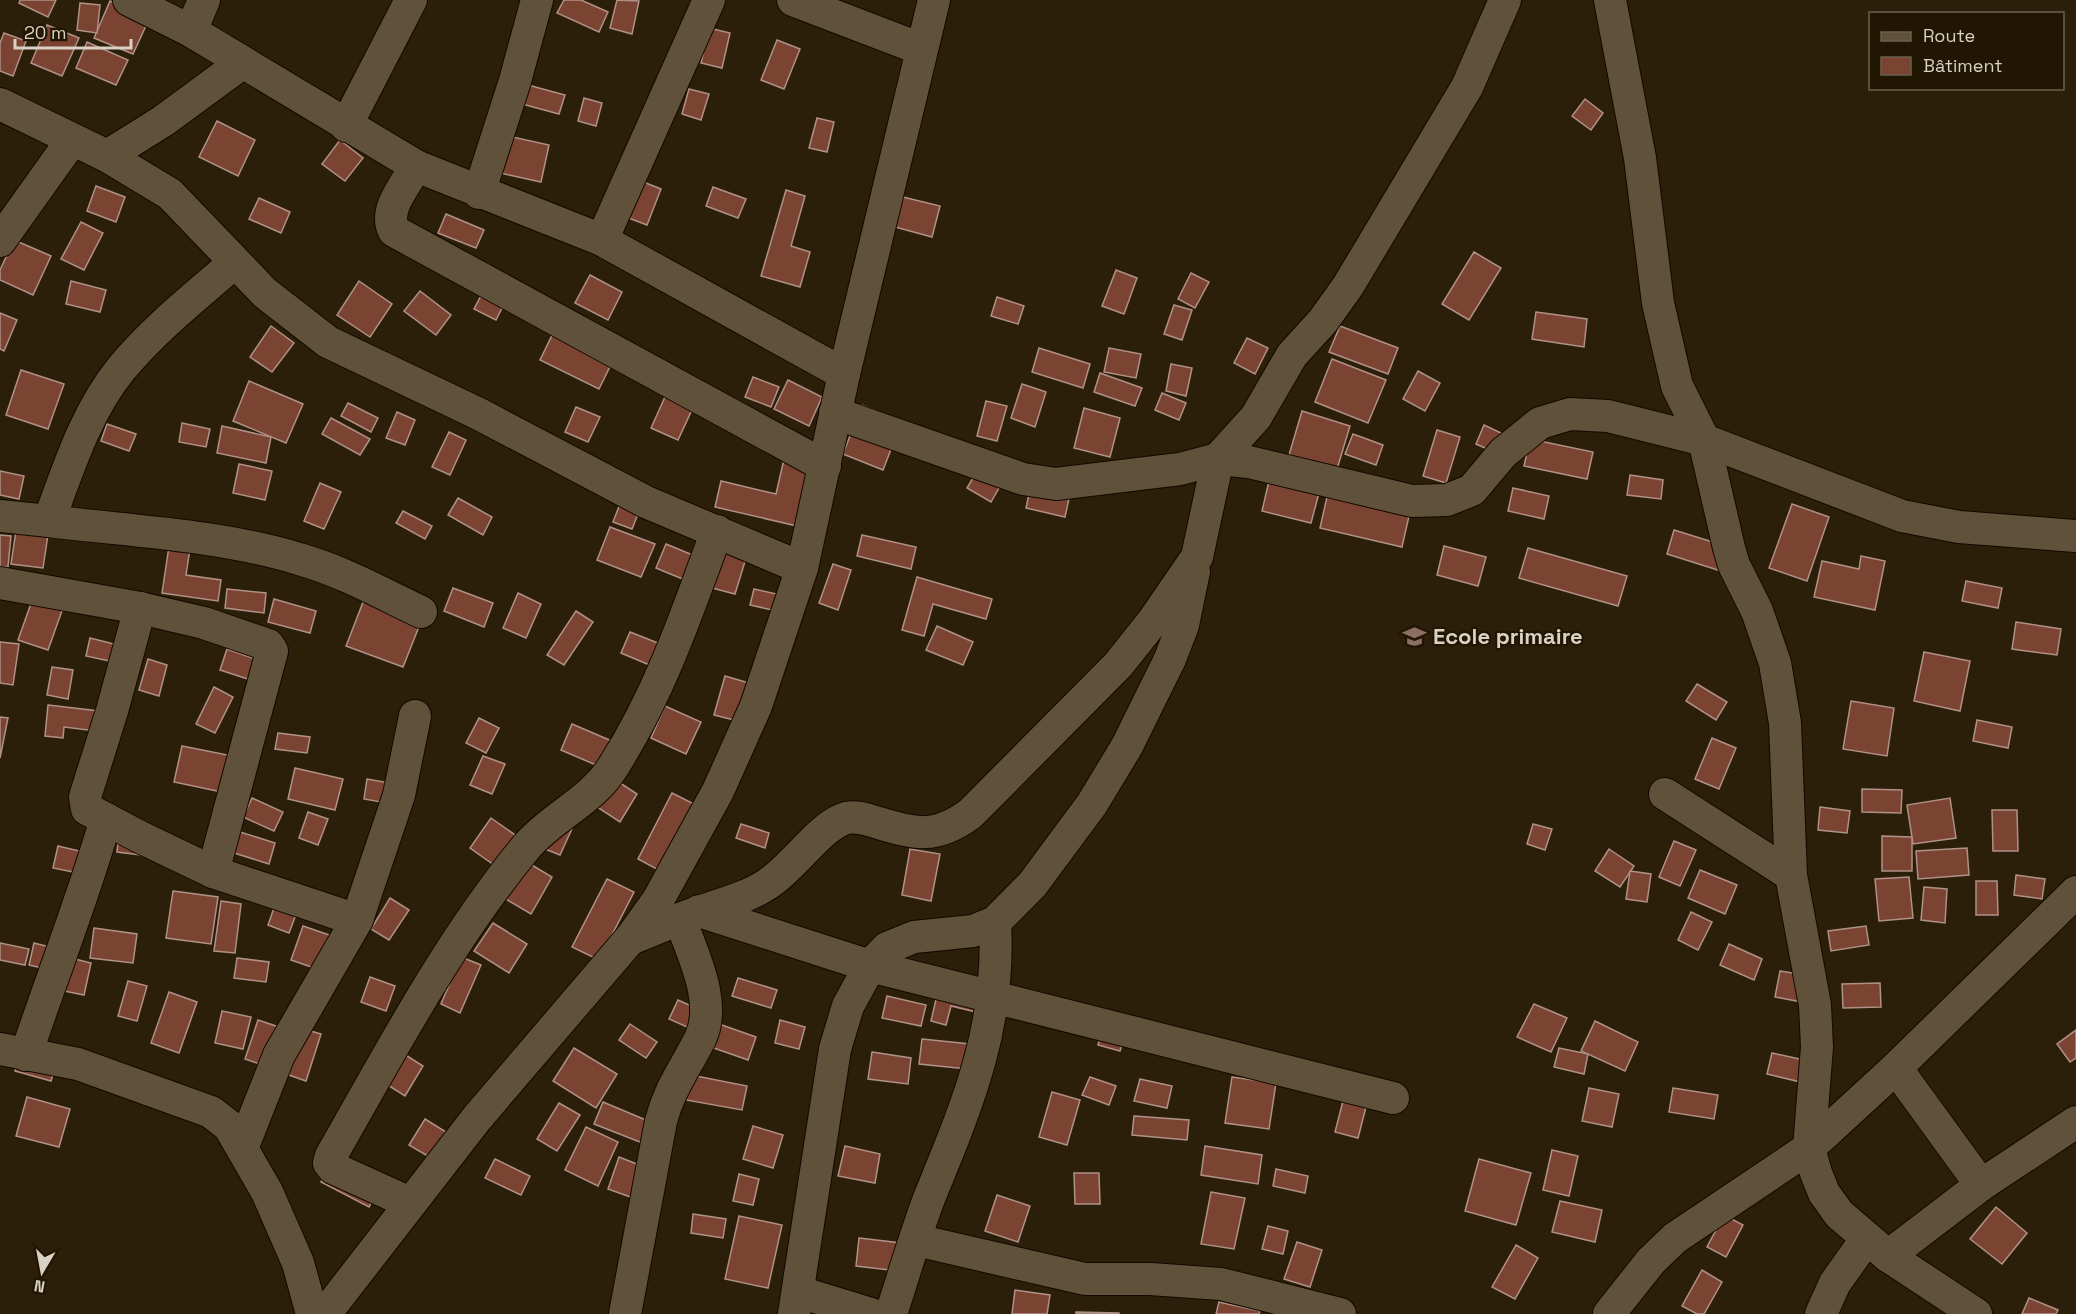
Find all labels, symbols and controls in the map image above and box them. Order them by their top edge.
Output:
scale bar [15,12,130,50]
legend [1869,12,2064,90]
text: 20 m [24,21,67,44]
text: Route [1923,24,1975,47]
text: Bâtiment [1923,54,2003,77]
place label: Ecole primaire [1433,622,1583,650]
school or university icon: Ecole primaire [1402,623,1428,649]
north arrow [12,1242,72,1302]
text: N [32,1275,47,1298]

